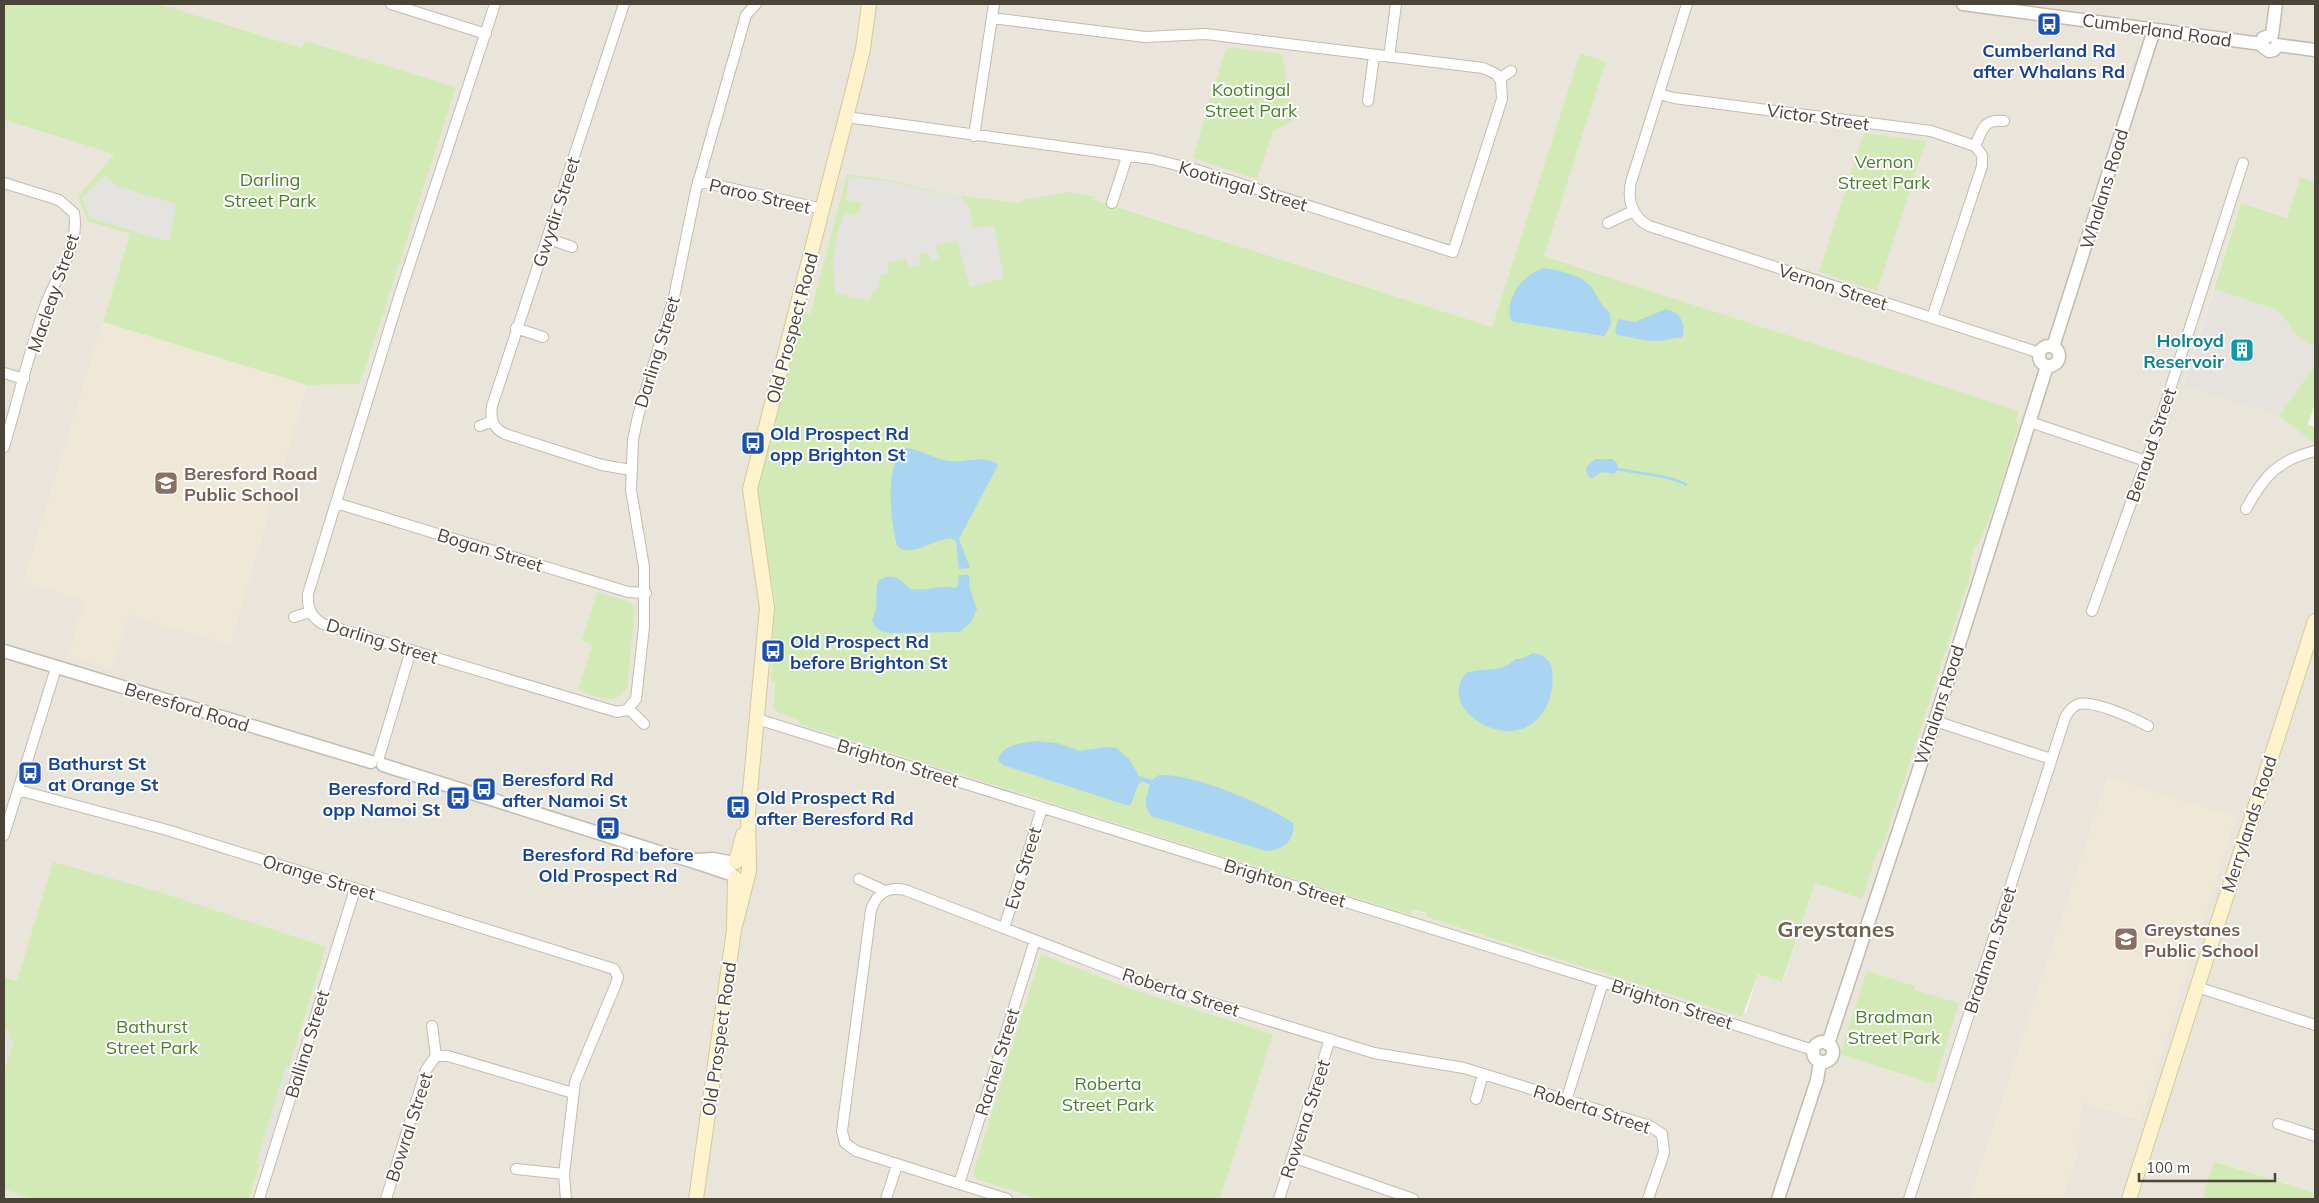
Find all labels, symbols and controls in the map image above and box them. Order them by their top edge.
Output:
street label: Cumberland Road [2081,8,2233,52]
bus stop icon: Cumberland Rd after Whalans Rd [2036,11,2062,37]
place label: Cumberland Rd after Whalans Rd [1973,39,2125,83]
park label: Kootingal Street Park [1205,78,1298,122]
street label: Victor Street [1765,98,1871,136]
street label: Whalans Road [2075,126,2133,252]
park label: Vernon Street Park [1838,150,1931,194]
street label: Gwydir Street [527,154,585,270]
street label: Kootingal Street [1176,156,1310,216]
park label: Darling Street Park [224,168,317,212]
street label: Paroo Street [707,173,813,219]
street label: Macleay Street [22,231,84,355]
street label: Old Prospect Road [761,250,823,406]
street label: Vernon Street [1775,258,1891,316]
street label: Darling Street [629,294,685,410]
place label: Holroyd Reservoir [2143,329,2225,373]
building icon: Holroyd Reservoir [2229,337,2255,363]
street label: Benaud Street [2121,385,2181,505]
place label: Old Prospect Rd opp Brighton St [770,422,909,466]
bus stop icon: Old Prospect Rd opp Brighton St [740,430,766,456]
place label: Beresford Road Public School [184,462,318,506]
school or university icon: Beresford Road Public School [153,470,179,496]
street label: Bogan Street [434,523,546,577]
street label: Darling Street [324,613,440,669]
place label: Old Prospect Rd before Brighton St [790,630,948,674]
bus stop icon: Old Prospect Rd before Brighton St [760,638,786,664]
street label: Whalans Road [1909,642,1969,768]
street label: Beresford Road [122,677,252,737]
street label: Brighton Street [834,734,962,792]
place label: Bathurst St at Orange St [48,752,159,796]
street label: Merrylands Road [2216,753,2282,895]
bus stop icon: Bathurst St at Orange St [17,760,43,786]
place label: Beresford Rd after Namoi St [502,768,628,812]
bus stop icon: Beresford Rd after Namoi St [471,776,497,802]
place label: Beresford Rd opp Namoi St [323,777,440,821]
bus stop icon: Beresford Rd opp Namoi St [445,785,471,811]
place label: Old Prospect Rd after Beresford Rd [756,786,914,830]
bus stop icon: Old Prospect Rd after Beresford Rd [725,794,751,820]
bus stop icon: Beresford Rd before Old Prospect Rd [595,815,621,841]
street label: Eva Street [1000,824,1046,912]
place label: Beresford Rd before Old Prospect Rd [522,843,694,887]
street label: Orange Street [260,849,378,905]
street label: Brighton Street [1221,854,1349,912]
street label: Bradman Street [1959,884,2021,1016]
district label: Greystanes [1777,915,1895,943]
place label: Greystanes Public School [2144,918,2259,962]
school or university icon: Greystanes Public School [2113,926,2139,952]
street label: Old Prospect Road [697,960,741,1118]
street label: Roberta Street [1120,962,1242,1022]
street label: Brighton Street [1609,974,1735,1034]
street label: Ballina Street [280,987,334,1101]
street label: Rachel Street [970,1005,1024,1119]
park label: Bradman Street Park [1848,1005,1941,1049]
park label: Bathurst Street Park [106,1015,199,1059]
street label: Rowena Street [1275,1057,1335,1181]
street label: Bowral Street [380,1069,438,1185]
park label: Roberta Street Park [1062,1072,1155,1116]
street label: Roberta Street [1531,1079,1653,1139]
scale bar [2139,1150,2275,1182]
text: 100 m [2146,1158,2190,1177]

